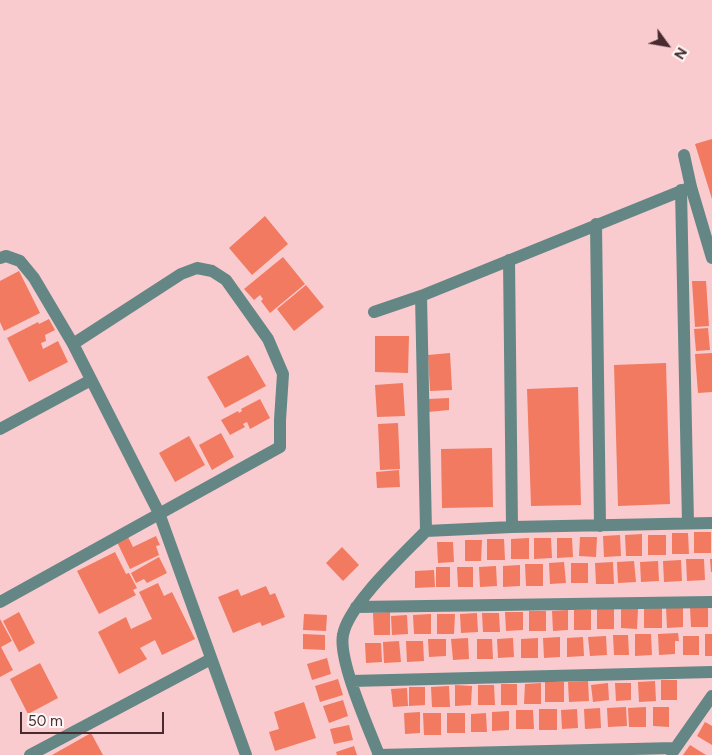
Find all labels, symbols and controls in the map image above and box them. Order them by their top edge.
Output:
north arrow [642,20,692,70]
text: N [670,44,690,62]
scale bar [22,702,166,734]
text: 50 m [28,712,63,730]

